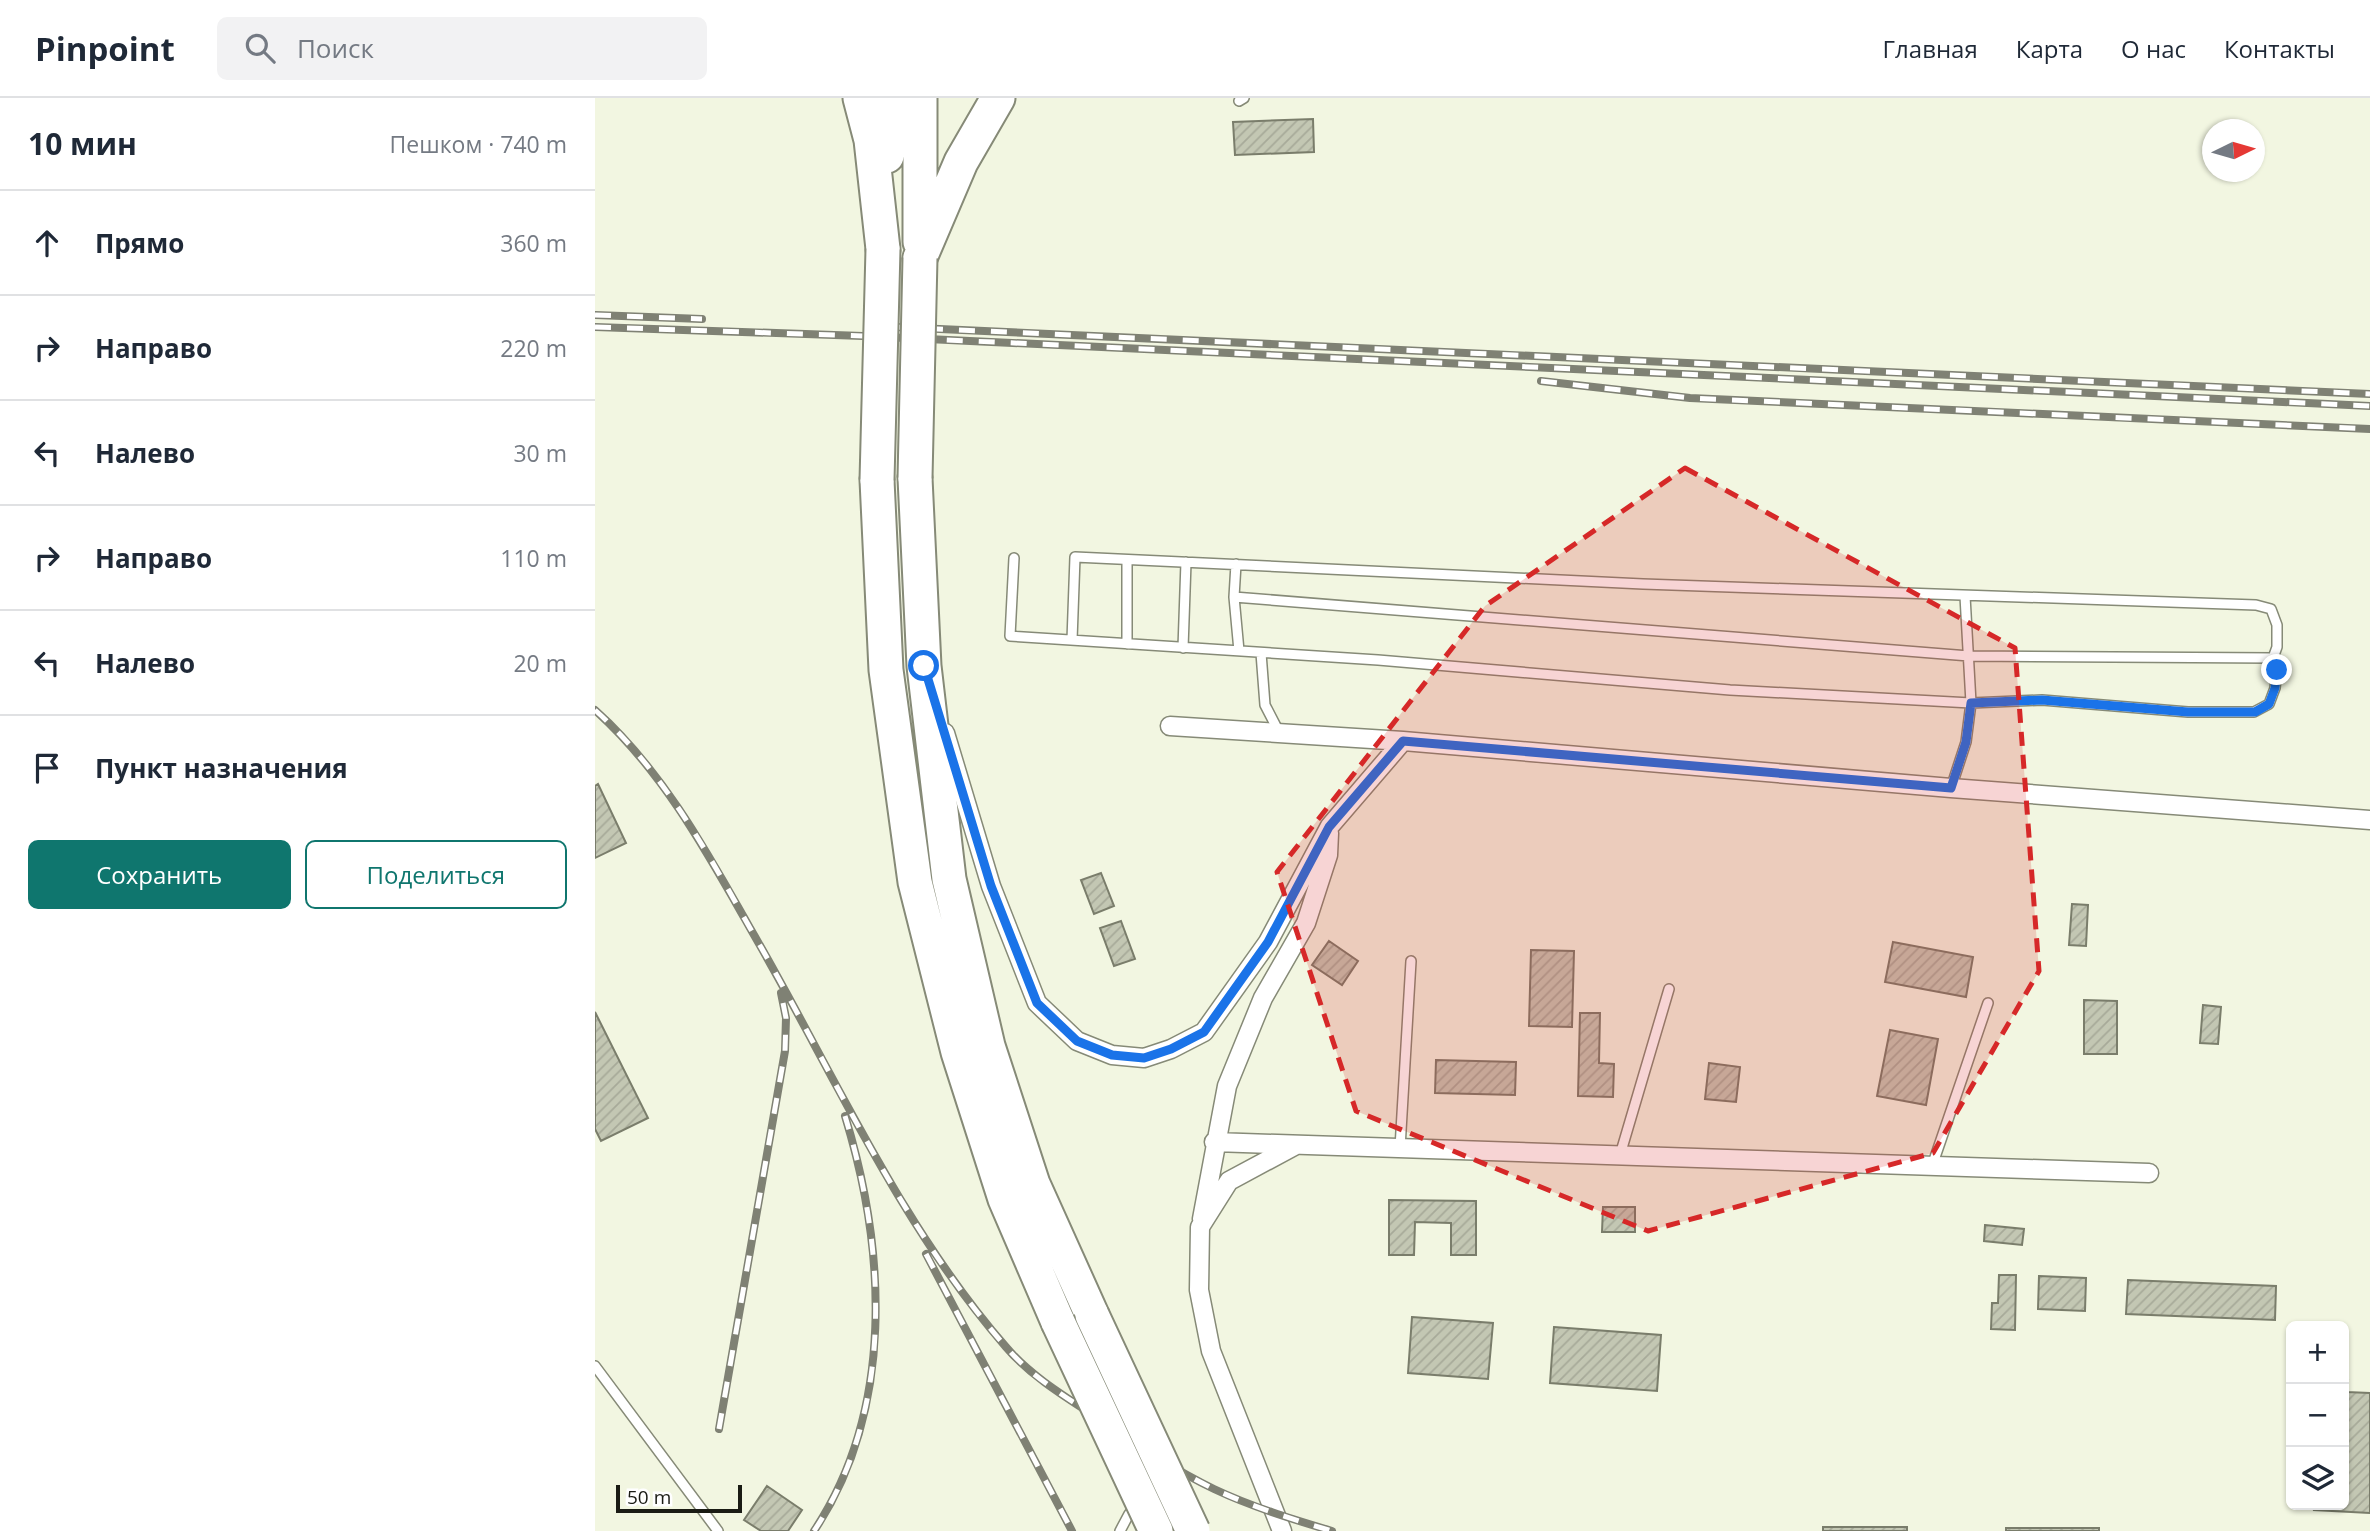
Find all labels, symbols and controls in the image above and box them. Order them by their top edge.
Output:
search box [217,17,707,80]
text: Pinpoint [35,26,175,71]
icon: search [241,29,279,67]
text: Поиск [297,30,374,66]
text: Главная [1883,32,1978,65]
text: Карта [2016,32,2083,65]
text: О нас [2121,32,2186,65]
text: Контакты [2224,32,2335,65]
north arrow [2202,119,2265,182]
text: 10 мин [28,123,137,164]
text: Пешком · 740 m [390,128,567,160]
icon: ahead [28,224,66,262]
text: Прямо [95,225,184,261]
text: 360 m [500,227,567,259]
icon: right [28,329,66,367]
text: Направо [95,330,212,366]
text: 220 m [500,332,567,364]
icon: left [28,434,66,472]
text: Налево [95,435,195,471]
text: 30 m [513,437,567,469]
icon: right [28,539,66,577]
text: Направо [95,540,212,576]
text: 110 m [500,542,567,574]
icon: left [28,644,66,682]
text: Налево [95,645,195,681]
text: 20 m [513,647,567,679]
route start [908,650,939,681]
route end [2261,654,2292,685]
icon: arrive [28,749,66,787]
text: Пункт назначения [95,750,348,786]
button: Сохранить [28,840,291,909]
button: Поделиться [305,840,567,909]
map controls [2286,1321,2349,1510]
button: + [2286,1321,2349,1384]
button: − [2286,1384,2349,1447]
button: layers [2286,1447,2349,1510]
scale bar [616,1482,742,1514]
text: 50 m [627,1484,671,1510]

